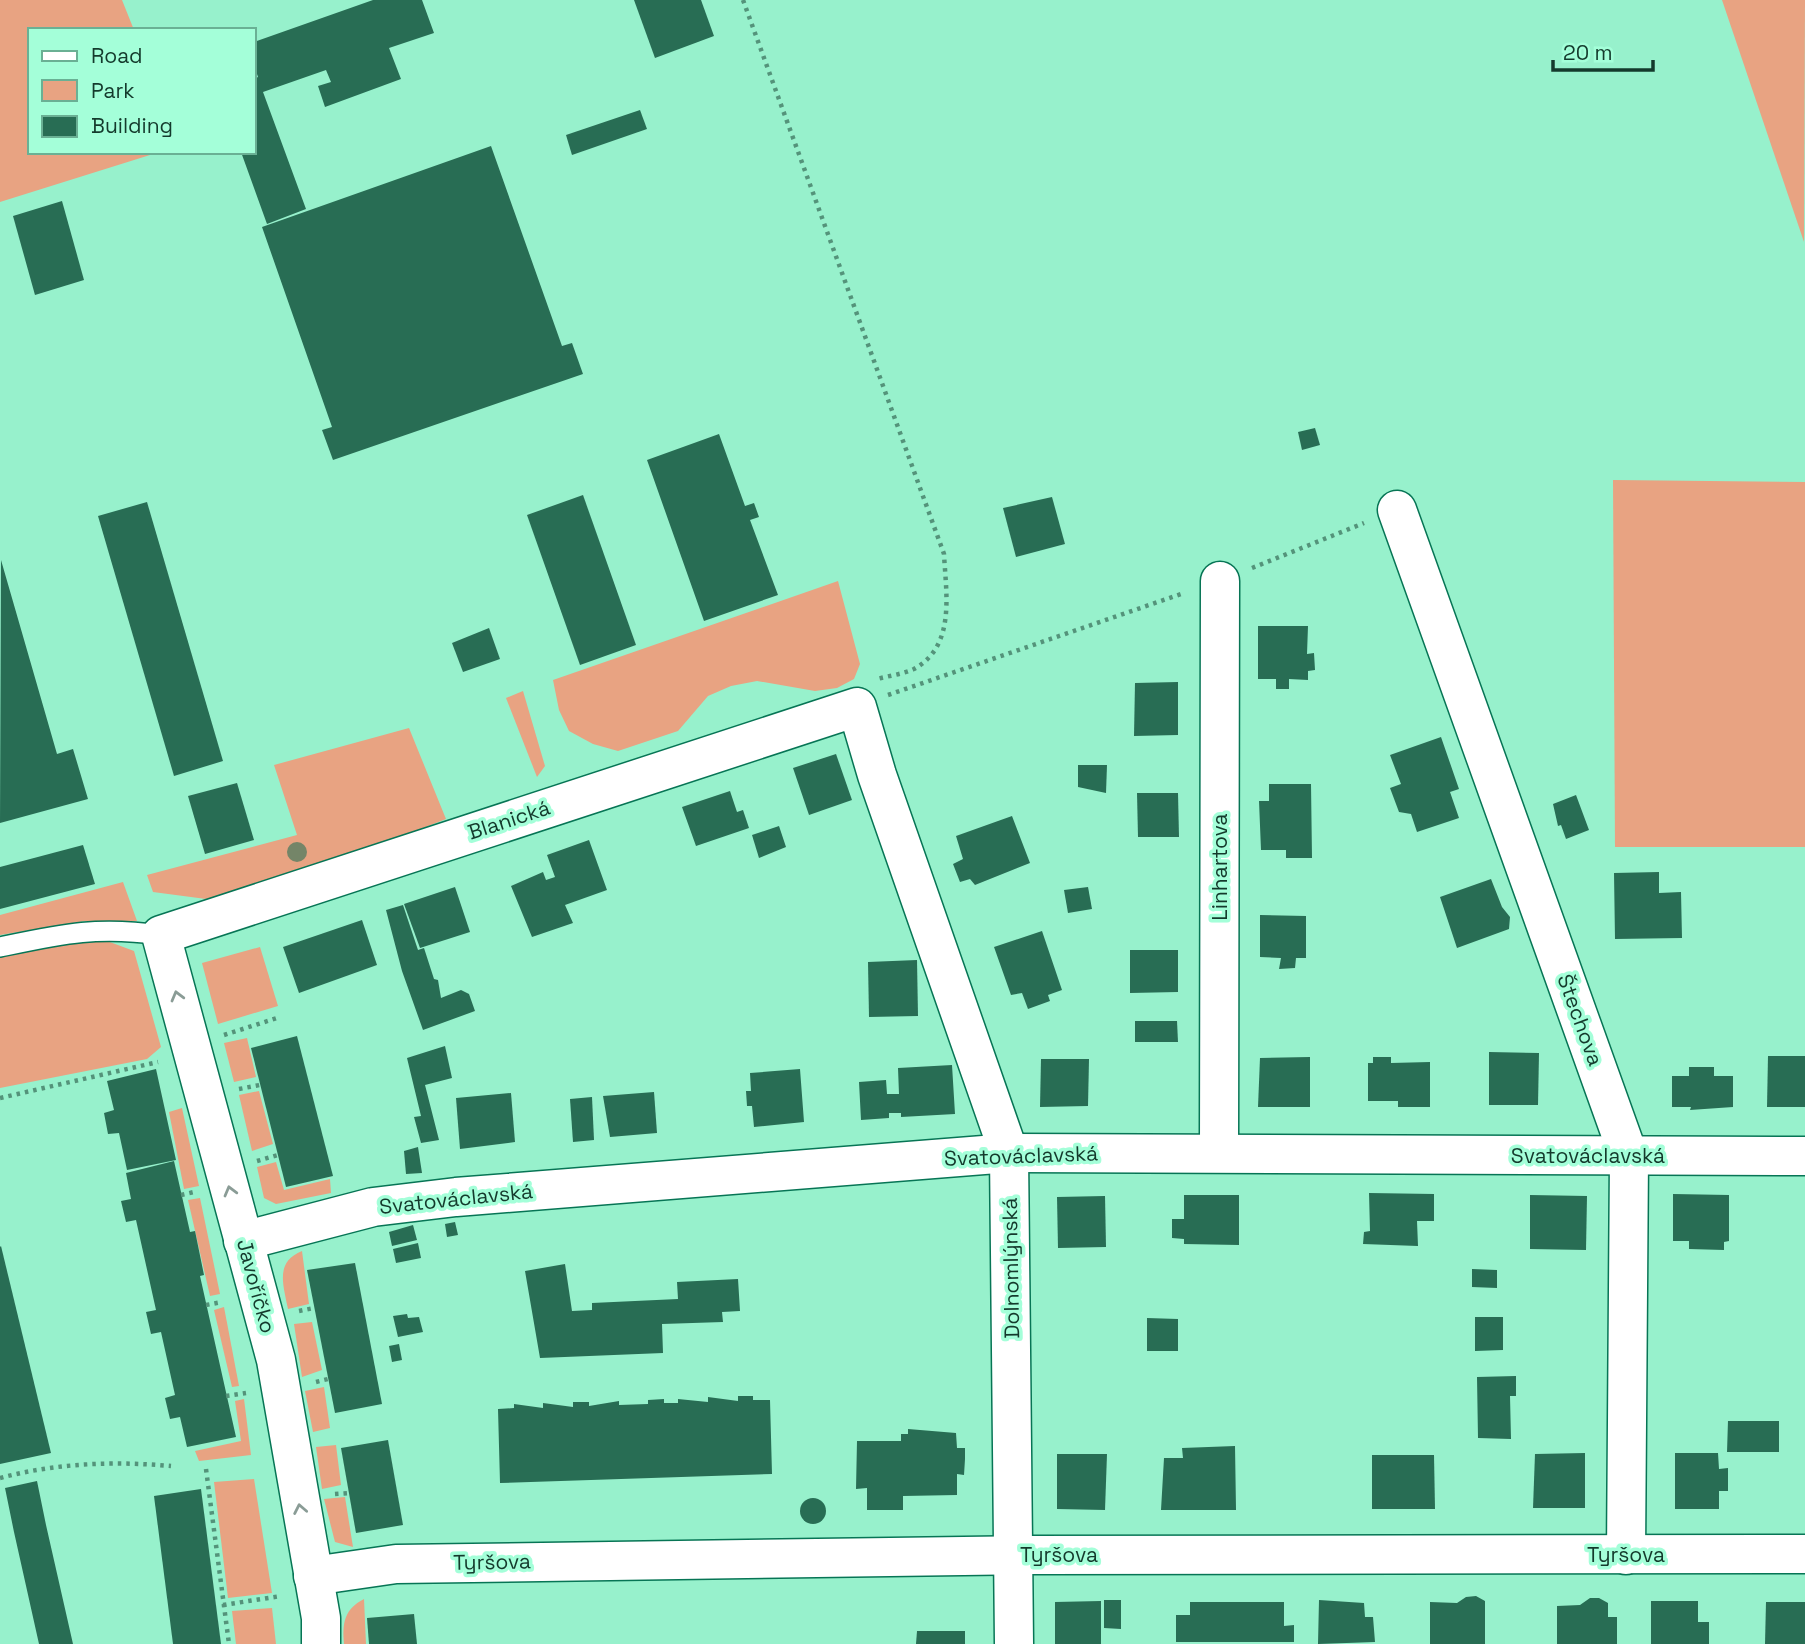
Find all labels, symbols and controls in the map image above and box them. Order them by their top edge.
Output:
legend [28,28,256,154]
scale bar [1553,28,1653,72]
text: 20 m [1563,39,1613,66]
text: Road [91,42,143,69]
text: Park [91,77,135,104]
text: Building [91,112,173,139]
street label: Blanická [464,794,553,845]
street label: Linhartova [1206,813,1233,921]
street label: Štechova [1551,970,1610,1069]
one-way arrow [171,990,185,1002]
street label: Svatováclavská [943,1139,1099,1172]
street label: Svatováclavská [1511,1142,1665,1169]
street label: Svatováclavská [378,1177,534,1220]
one-way arrow [223,1186,238,1198]
street label: Dolnomlýnská [996,1197,1025,1339]
street label: Javoříčko [231,1236,282,1336]
one-way arrow [294,1503,309,1515]
street label: Tyršova [1020,1541,1098,1568]
street label: Tyršova [1587,1541,1665,1568]
street label: Tyršova [453,1547,531,1576]

